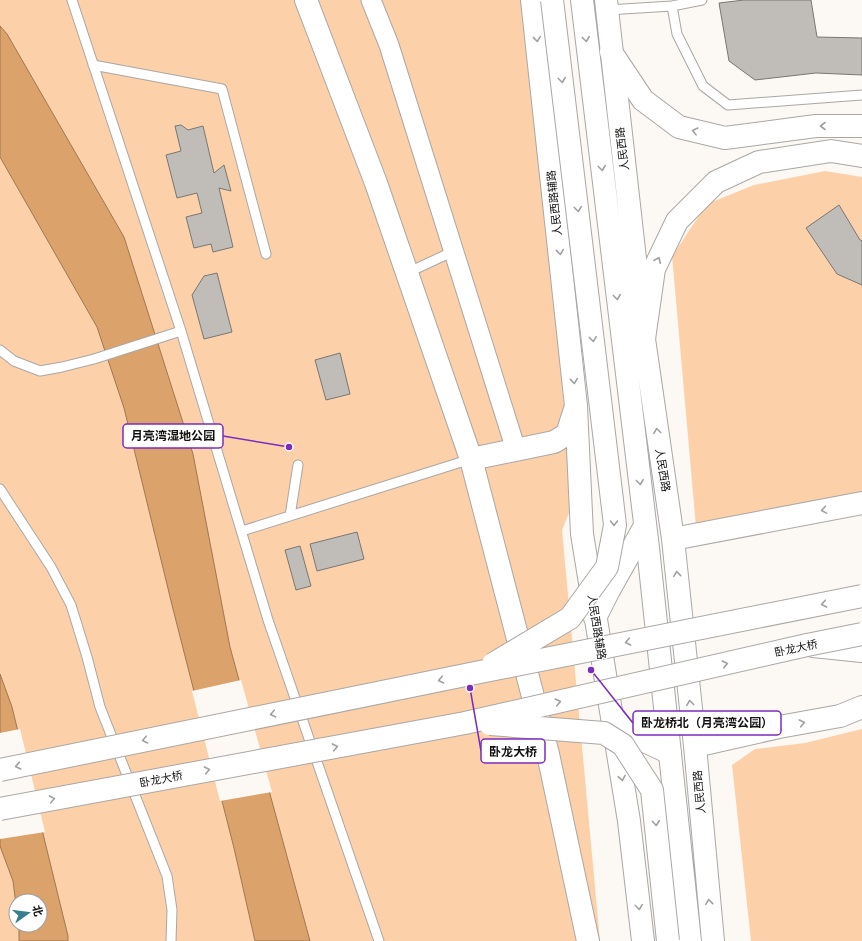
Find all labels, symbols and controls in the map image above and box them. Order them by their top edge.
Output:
one-way arrow [532,36,541,42]
one-way arrow [582,36,591,42]
one-way arrow [557,77,566,83]
one-way arrow [820,122,826,130]
street label: 人民西路 [613,126,631,172]
one-way arrow [692,127,698,135]
one-way arrow [597,165,606,171]
street label: 人民西路辅路 [545,170,563,236]
one-way arrow [573,206,582,213]
one-way arrow [555,248,564,255]
one-way arrow [653,256,661,264]
one-way arrow [612,294,621,300]
one-way arrow [588,336,597,342]
one-way arrow [569,378,578,384]
callout: 月亮湾湿地公园 [123,424,223,448]
one-way arrow [653,428,662,434]
text: 月亮湾湿地公园 [131,429,215,443]
street label: 人民西路 [654,447,672,493]
one-way arrow [635,478,644,485]
one-way arrow [821,505,827,514]
one-way arrow [610,520,618,526]
one-way arrow [673,571,682,577]
street label: 人民西路辅路 [586,593,608,661]
one-way arrow [821,599,827,607]
one-way arrow [624,638,631,646]
street label: 卧龙大桥 [773,638,819,658]
one-way arrow [722,660,729,668]
one-way arrow [438,675,444,683]
one-way arrow [554,698,561,706]
one-way arrow [686,700,695,706]
one-way arrow [270,709,276,718]
callout: 卧龙桥北（月亮湾公园） [633,711,781,735]
text: 卧龙桥北（月亮湾公园） [641,716,773,730]
one-way arrow [799,719,805,728]
one-way arrow [142,735,149,744]
callout: 卧龙大桥 [481,739,545,763]
one-way arrow [332,743,338,751]
text: 卧龙大桥 [489,745,537,759]
one-way arrow [15,761,21,770]
one-way arrow [204,767,211,775]
street label: 卧龙大桥 [138,769,184,789]
street label: 人民西路 [691,770,707,814]
one-way arrow [617,775,625,781]
one-way arrow [49,795,55,804]
one-way arrow [651,820,660,826]
north arrow [8,893,48,933]
one-way arrow [705,899,714,905]
text: 北 [31,904,45,917]
one-way arrow [634,904,643,910]

